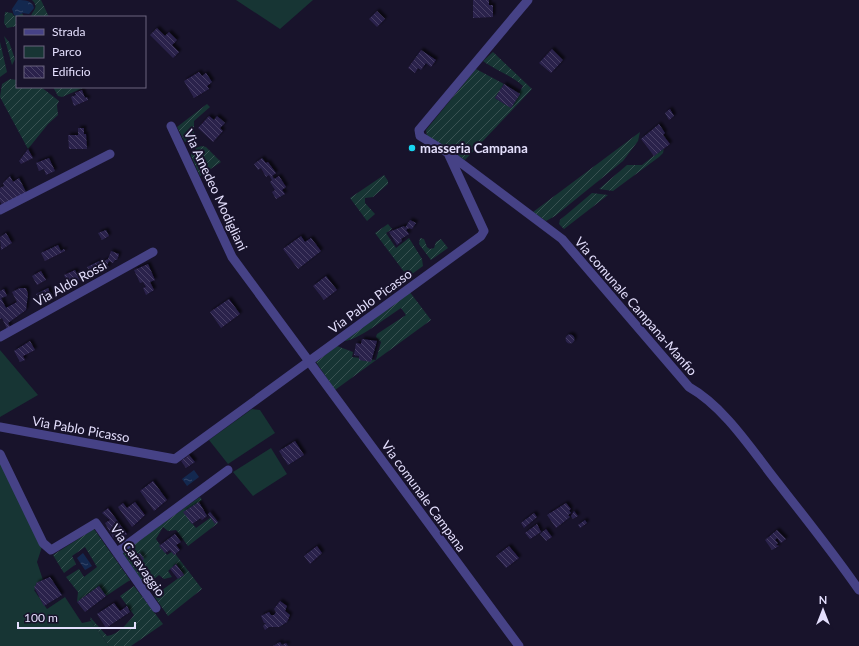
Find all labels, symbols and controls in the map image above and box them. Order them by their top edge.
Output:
legend [16,16,146,88]
text: Strada [52,24,85,39]
text: Parco [52,44,82,59]
text: Edificio [52,64,91,79]
street label: Via Amedeo Modigliani [181,127,251,253]
place label: masseria Campana [420,140,528,156]
marker: masseria Campana [407,143,417,153]
street label: Via comunale Campana-Manfio [571,233,701,379]
street label: Via Aldo Rossi [31,256,109,310]
street label: Via Pablo Picasso [325,265,415,337]
street label: Via Pablo Picasso [31,413,131,445]
street label: Via comunale Campana [378,437,470,555]
street label: Via Caravaggio [107,521,169,599]
north arrow [803,590,843,630]
text: N [819,593,827,606]
scale bar [18,604,135,630]
text: 100 m [24,610,58,625]

